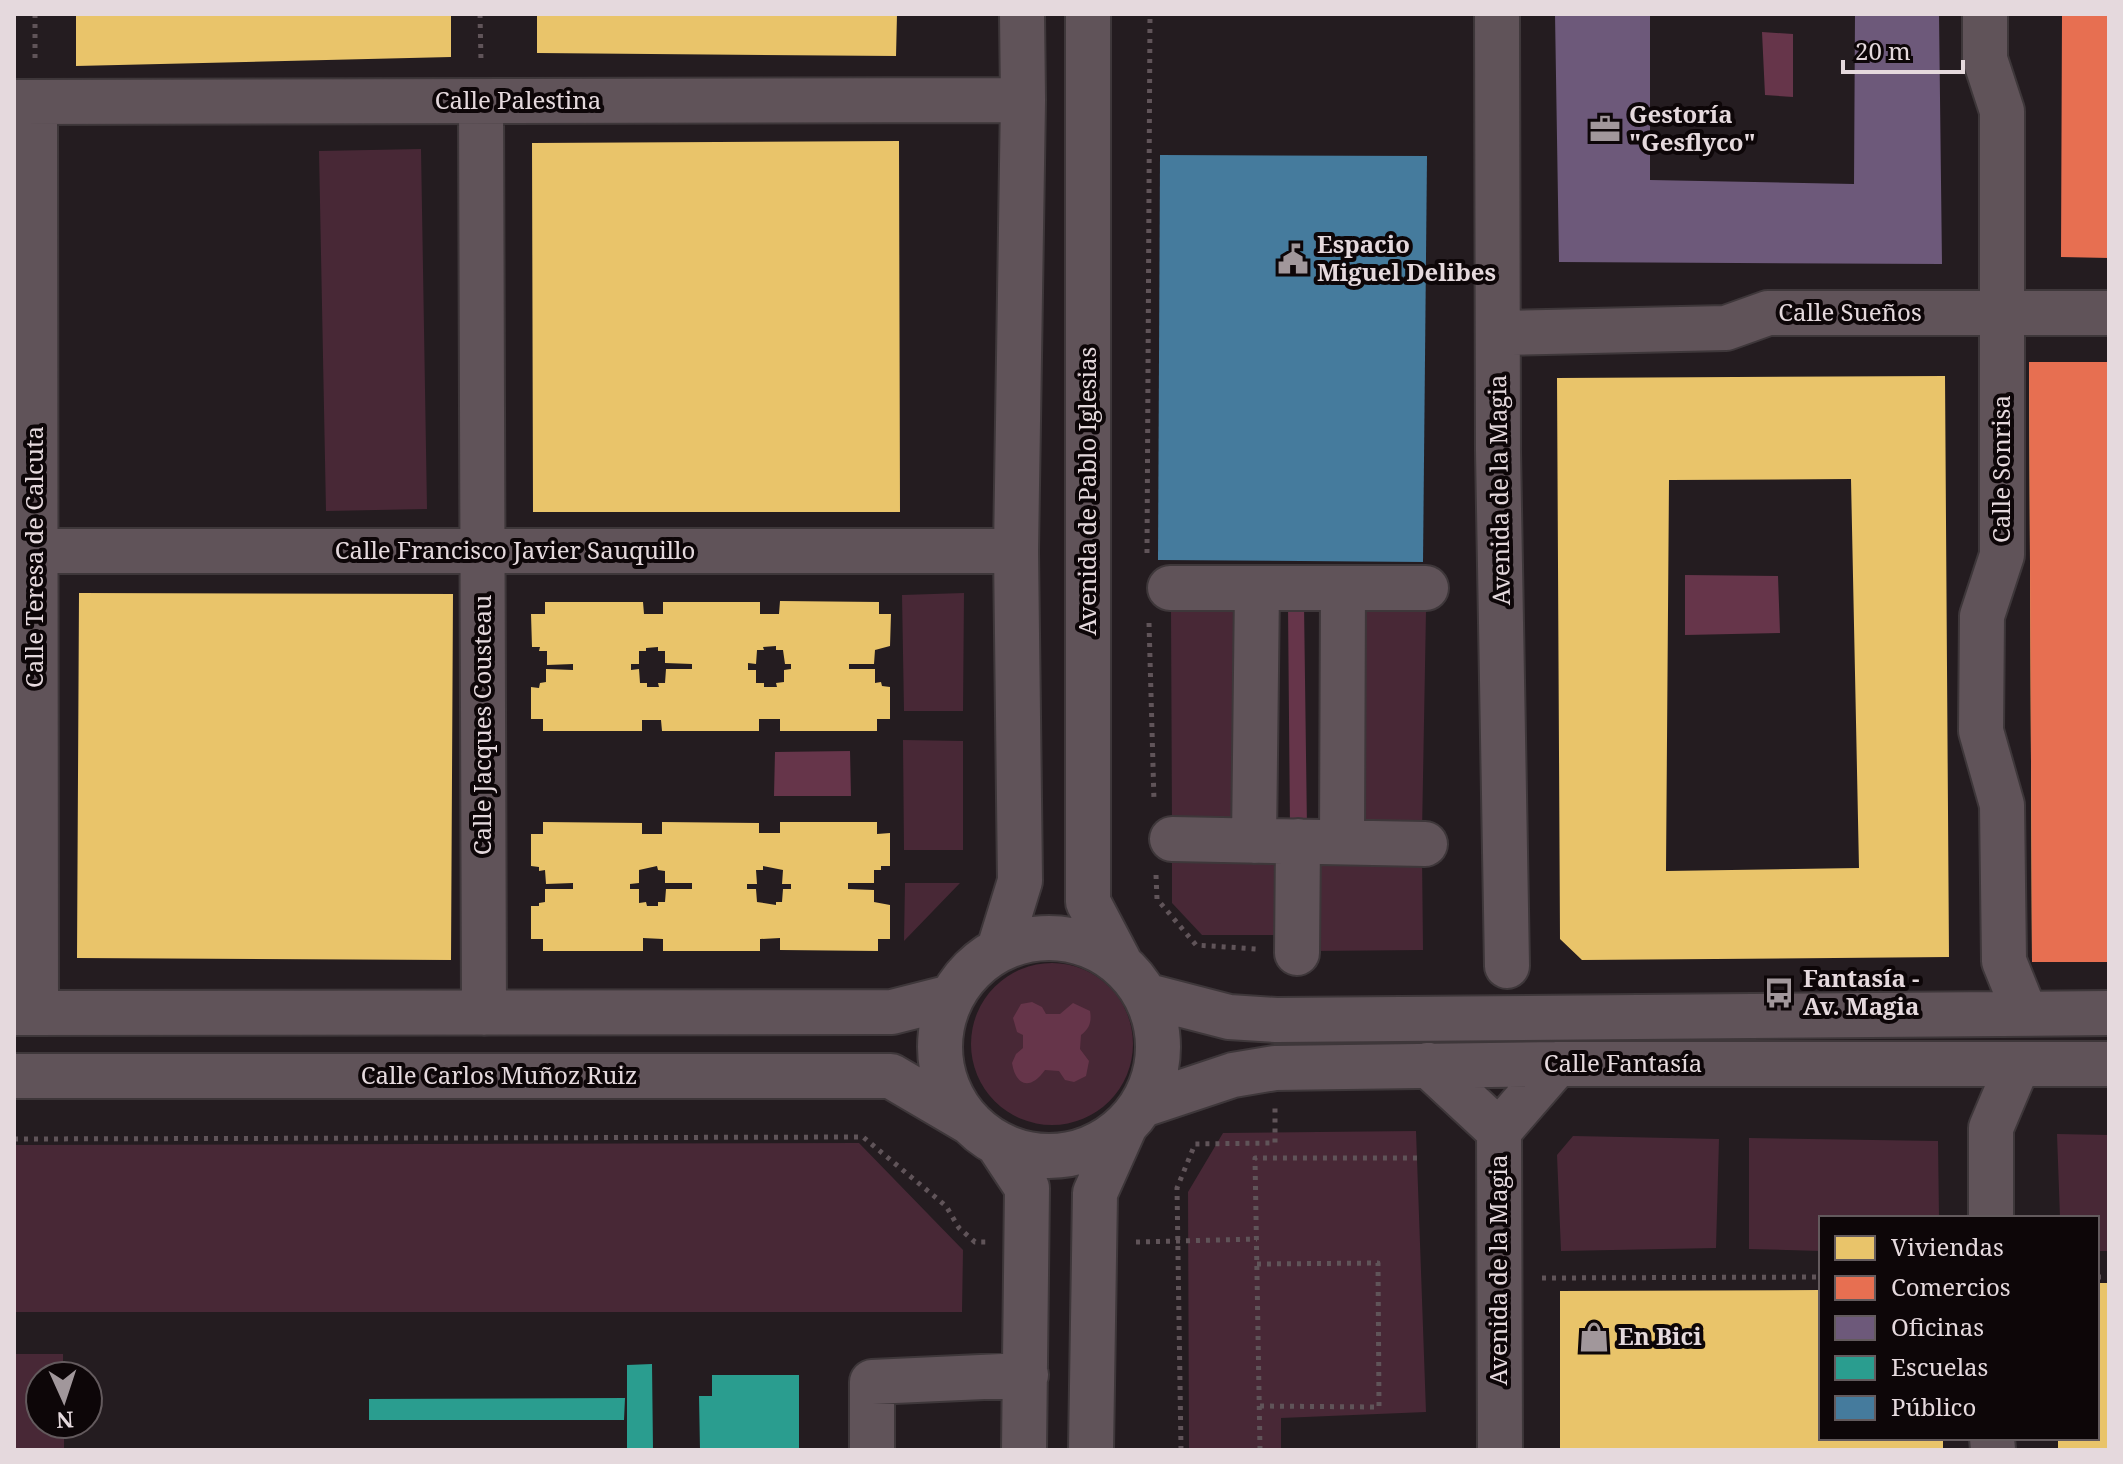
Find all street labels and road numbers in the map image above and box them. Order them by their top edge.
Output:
street label: Calle Palestina [435,83,601,116]
street label: Calle Sueños [1778,295,1922,328]
street label: Avenida de Pablo Iglesias [1070,347,1103,635]
street label: Avenida de la Magia [1480,374,1517,606]
street label: Calle Sonrisa [1984,395,2017,543]
street label: Calle Teresa de Calcuta [17,426,50,688]
street label: Calle Francisco Javier Sauquillo [335,533,695,566]
street label: Calle Jacques Cousteau [465,595,498,855]
street label: Calle Fantasía [1544,1046,1702,1079]
street label: Calle Carlos Muñoz Ruiz [361,1058,637,1091]
street label: Avenida de la Magia [1481,1155,1514,1386]

